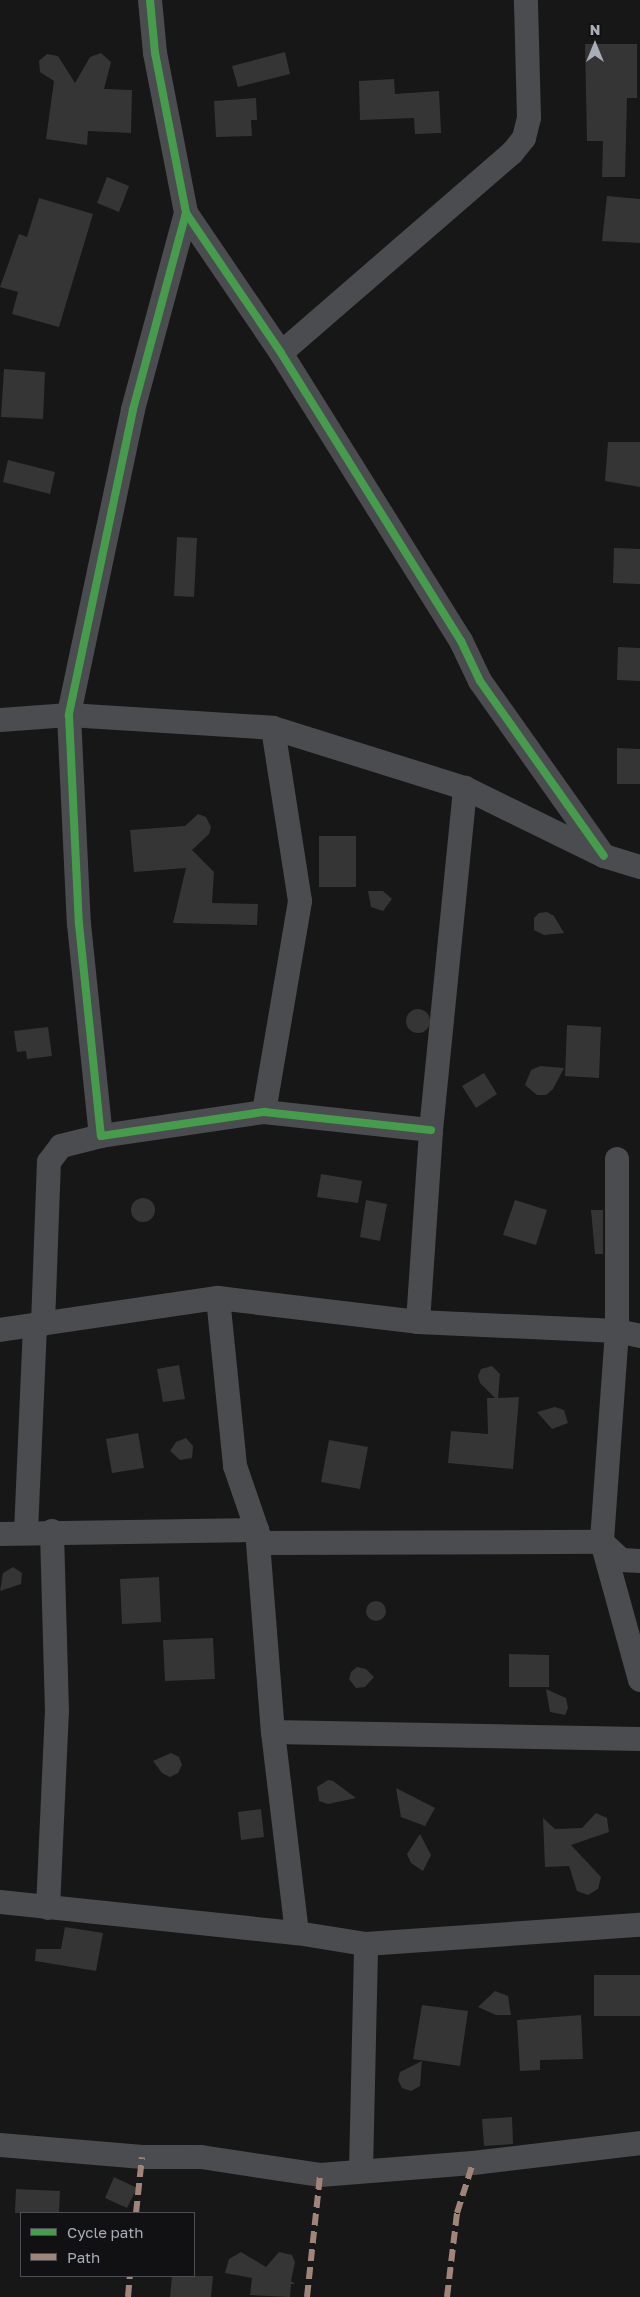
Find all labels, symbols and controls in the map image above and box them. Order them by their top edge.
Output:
north arrow [570,20,620,70]
text: N [590,21,600,38]
legend [20,2212,195,2277]
text: Cycle path [67,2223,143,2241]
text: Path [67,2248,100,2266]

